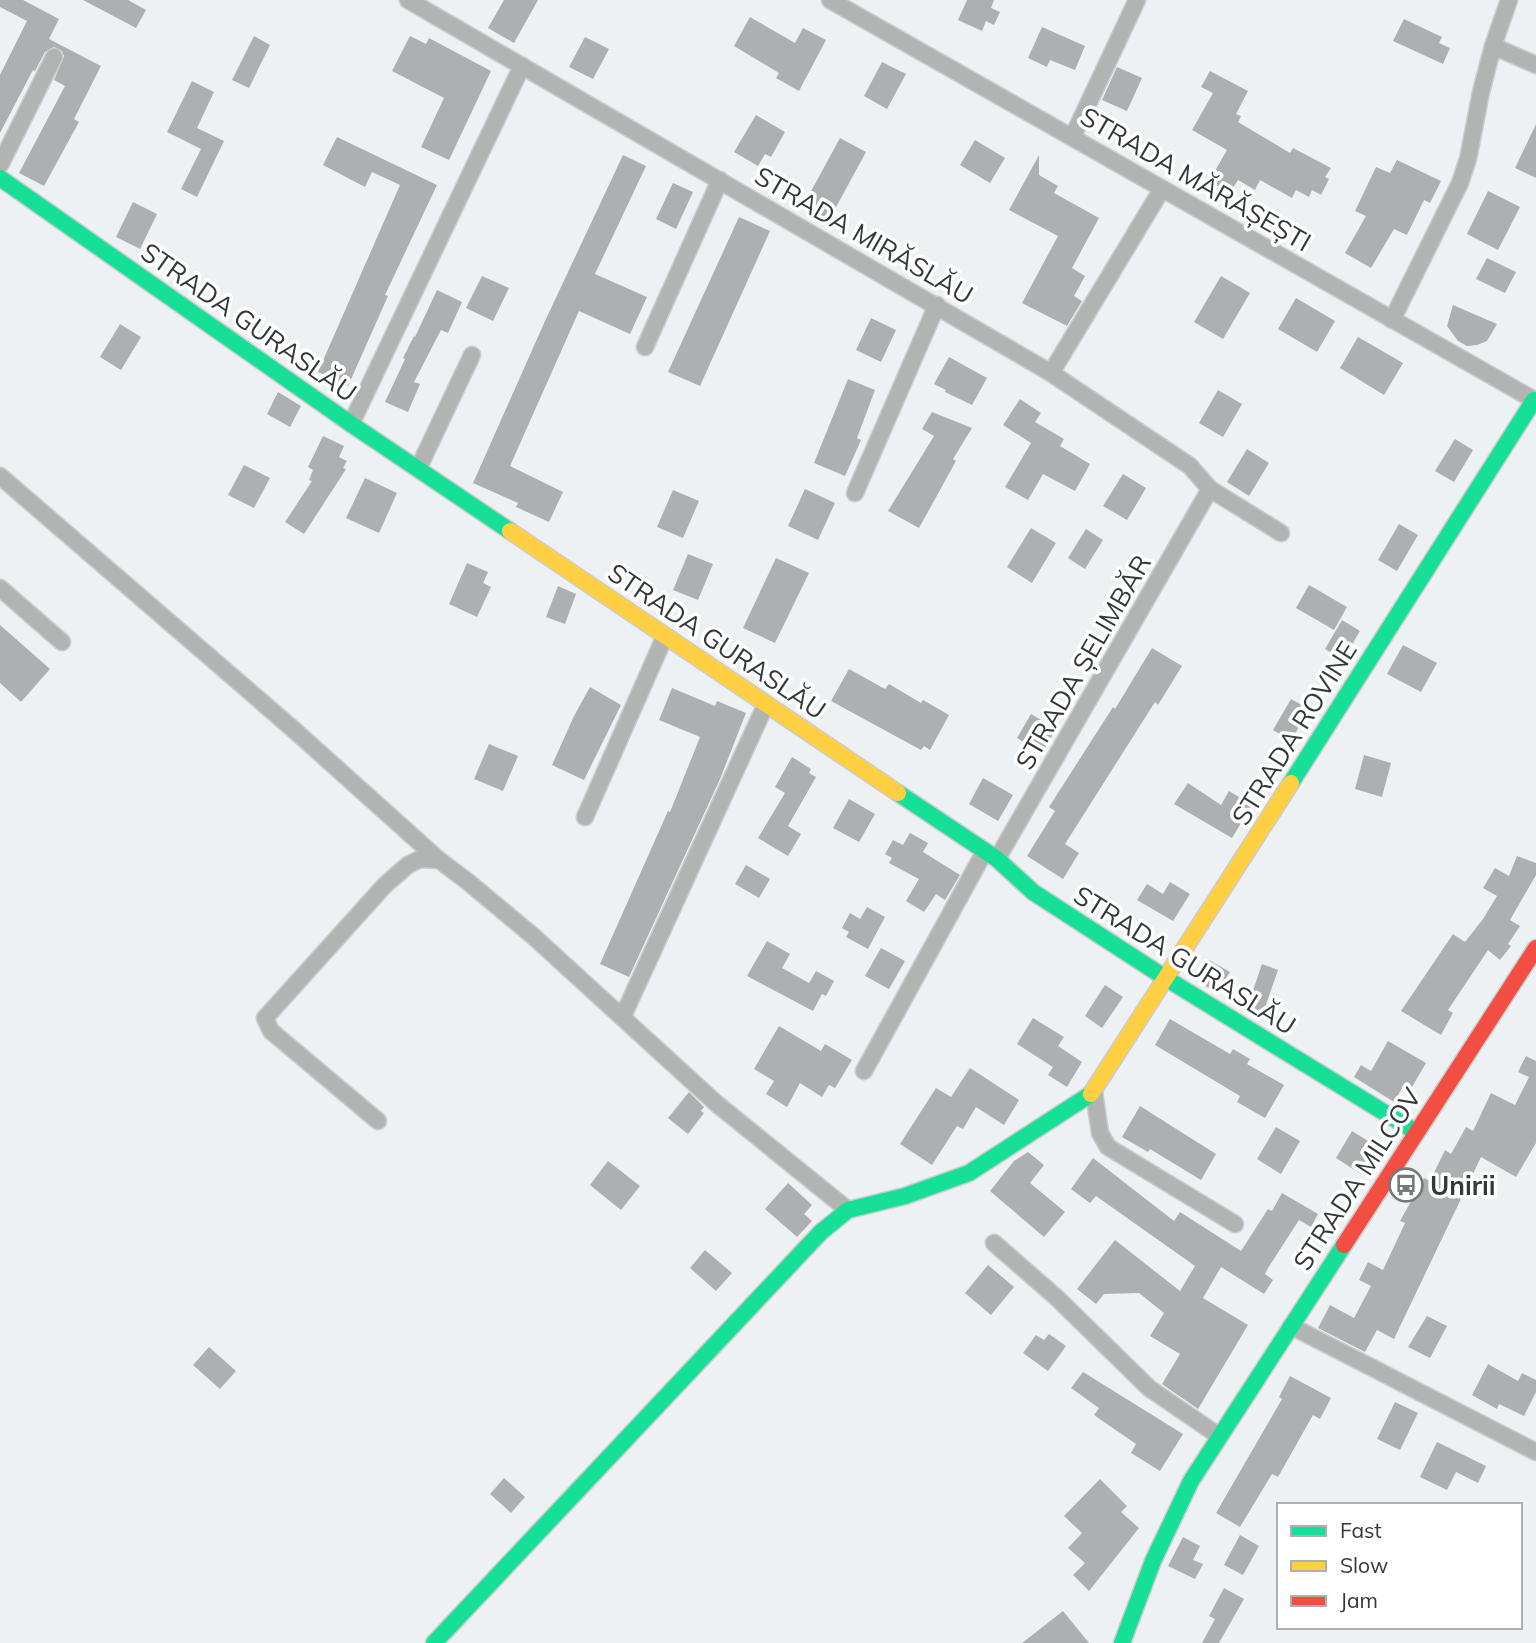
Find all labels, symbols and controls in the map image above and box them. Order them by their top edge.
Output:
street label: STRADA MĂRĂȘEȘTI [1075,99,1317,259]
street label: STRADA MIRĂSLĂU [749,159,979,311]
street label: STRADA GURASLĂU [135,235,363,409]
street label: STRADA ȘELIMBĂR [1008,549,1158,775]
street label: STRADA GURASLĂU [602,556,832,726]
street label: STRADA ROVINE [1224,635,1364,831]
street label: STRADA GURASLĂU [1068,878,1302,1042]
street label: STRADA MILCOV [1286,1081,1429,1276]
bus stop icon: Unirii [1387,1166,1425,1204]
place label: Unirii [1430,1169,1496,1202]
legend [1277,1503,1522,1629]
text: Fast [1340,1517,1382,1543]
text: Slow [1340,1552,1388,1578]
text: Jam [1340,1587,1378,1613]

